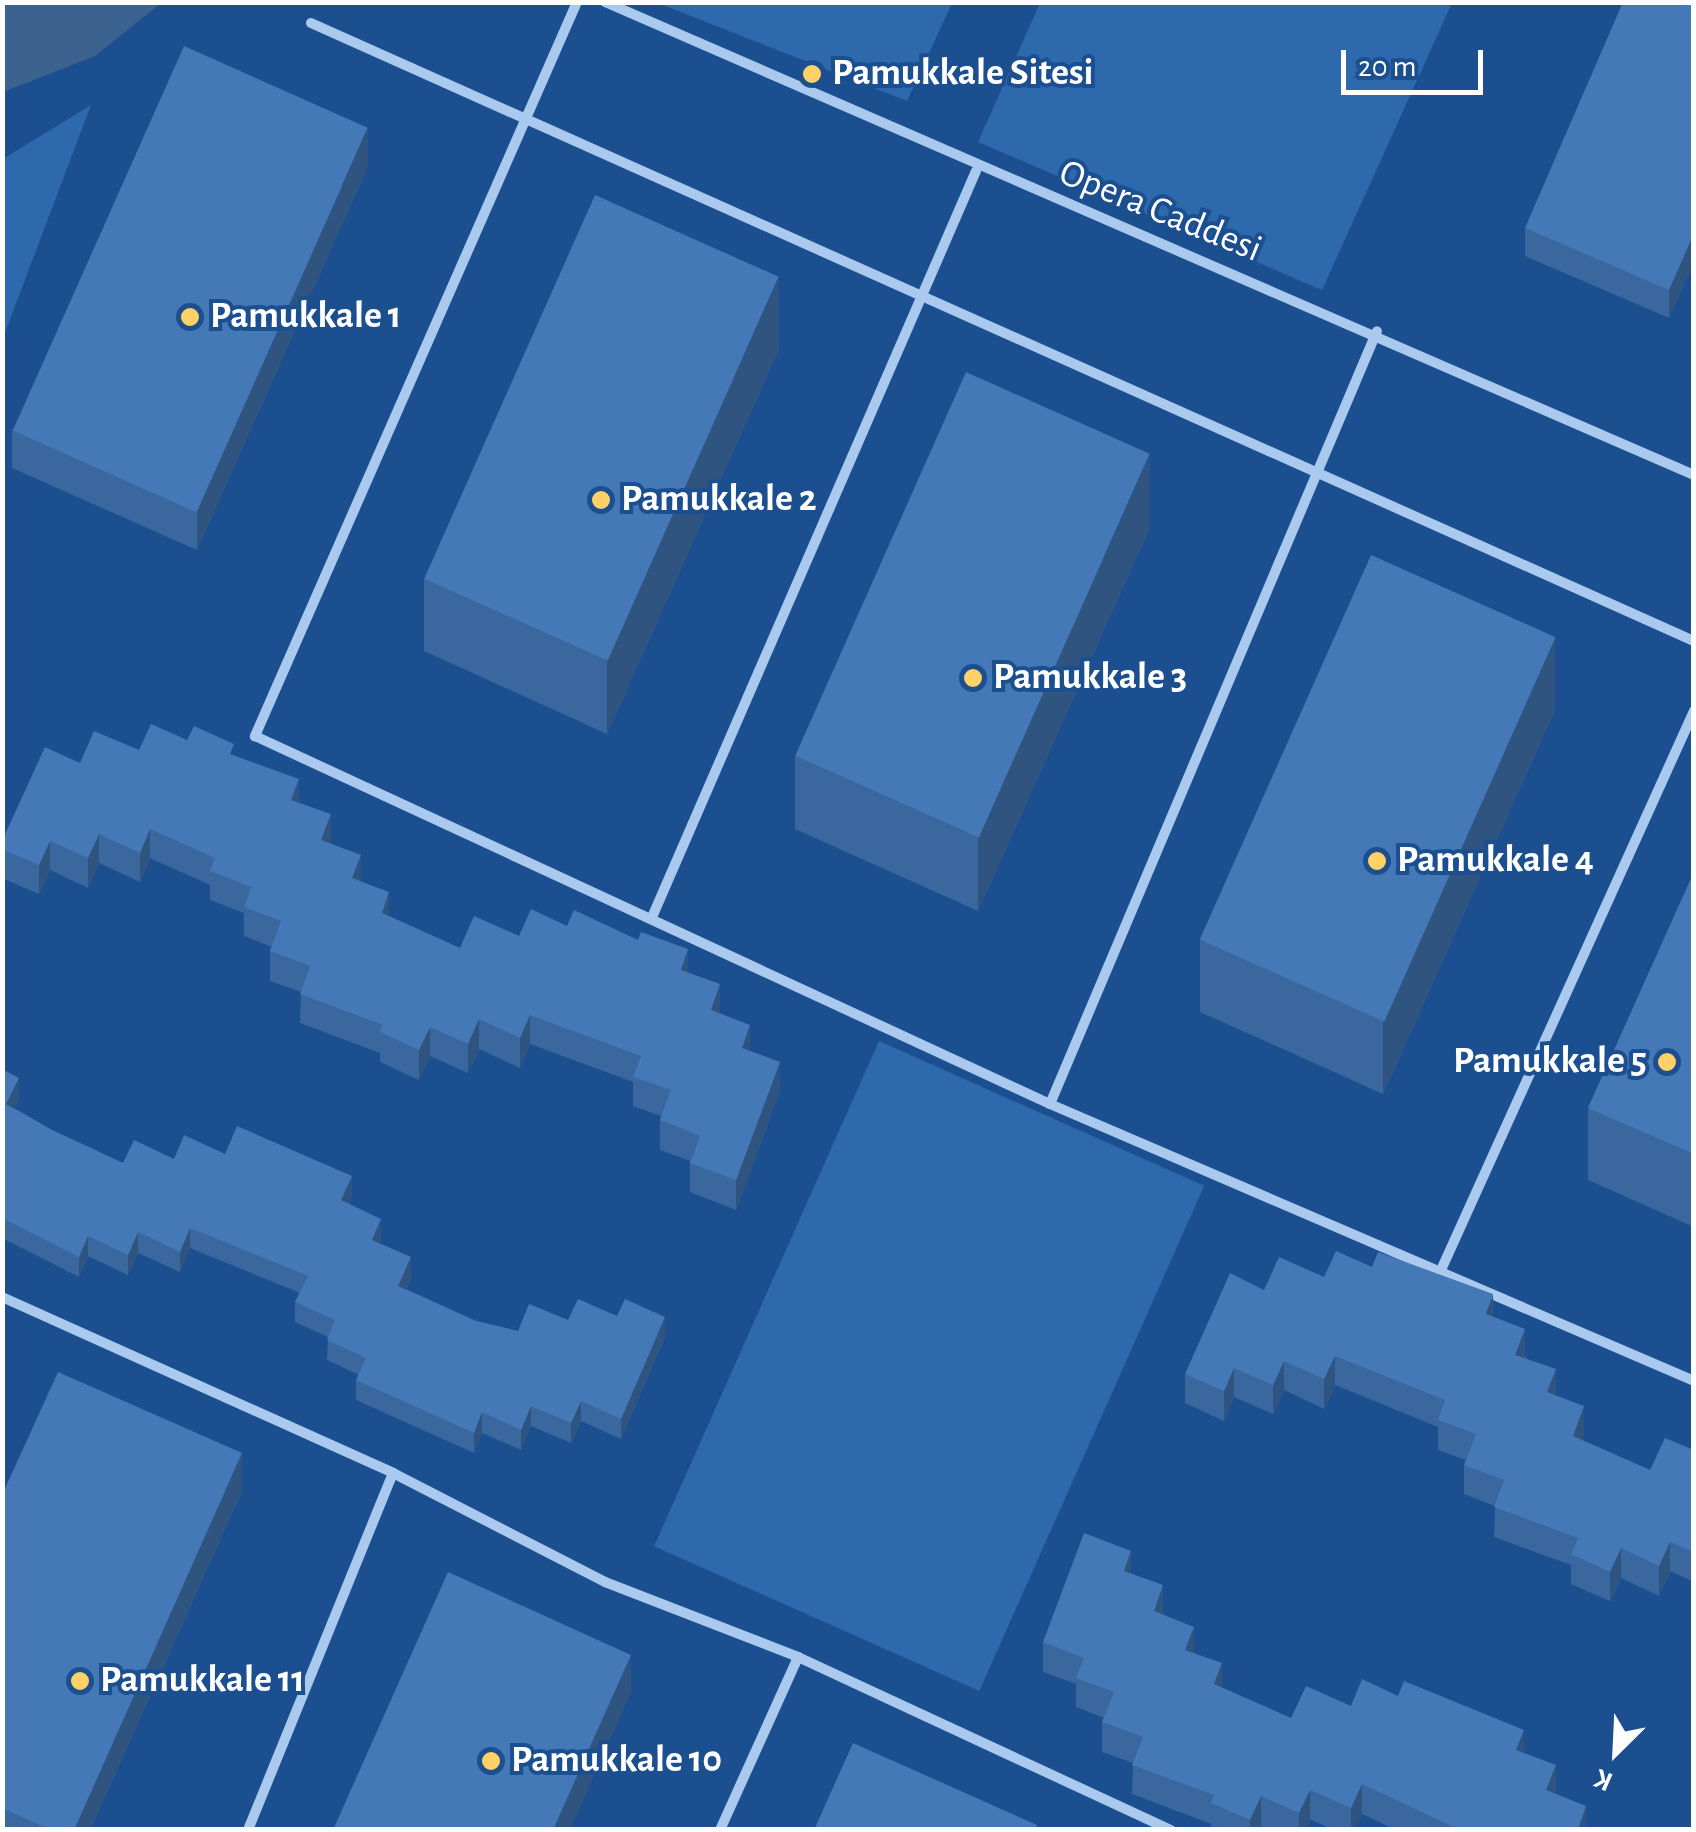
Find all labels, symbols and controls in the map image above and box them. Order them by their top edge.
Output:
scale bar [1346,30,1488,92]
place label: Pamukkale Sitesi [832,51,1094,97]
text: 20 m [1358,52,1416,82]
marker: Pamukkale Sitesi [801,63,823,85]
street label: Opera Caddesi [1052,151,1268,273]
place label: Pamukkale 1 [210,294,401,340]
marker: Pamukkale 1 [179,306,201,328]
place label: Pamukkale 2 [621,477,817,523]
marker: Pamukkale 2 [590,489,612,511]
place label: Pamukkale 3 [993,655,1187,701]
marker: Pamukkale 3 [962,667,984,689]
place label: Pamukkale 4 [1397,838,1594,884]
marker: Pamukkale 4 [1366,850,1388,872]
place label: Pamukkale 5 [1453,1039,1647,1085]
marker: Pamukkale 5 [1656,1051,1678,1073]
place label: Pamukkale 11 [100,1658,305,1704]
marker: Pamukkale 11 [69,1670,91,1692]
north arrow [1566,1702,1666,1802]
place label: Pamukkale 10 [511,1738,722,1784]
marker: Pamukkale 10 [480,1750,502,1772]
text: K [1591,1763,1617,1796]

